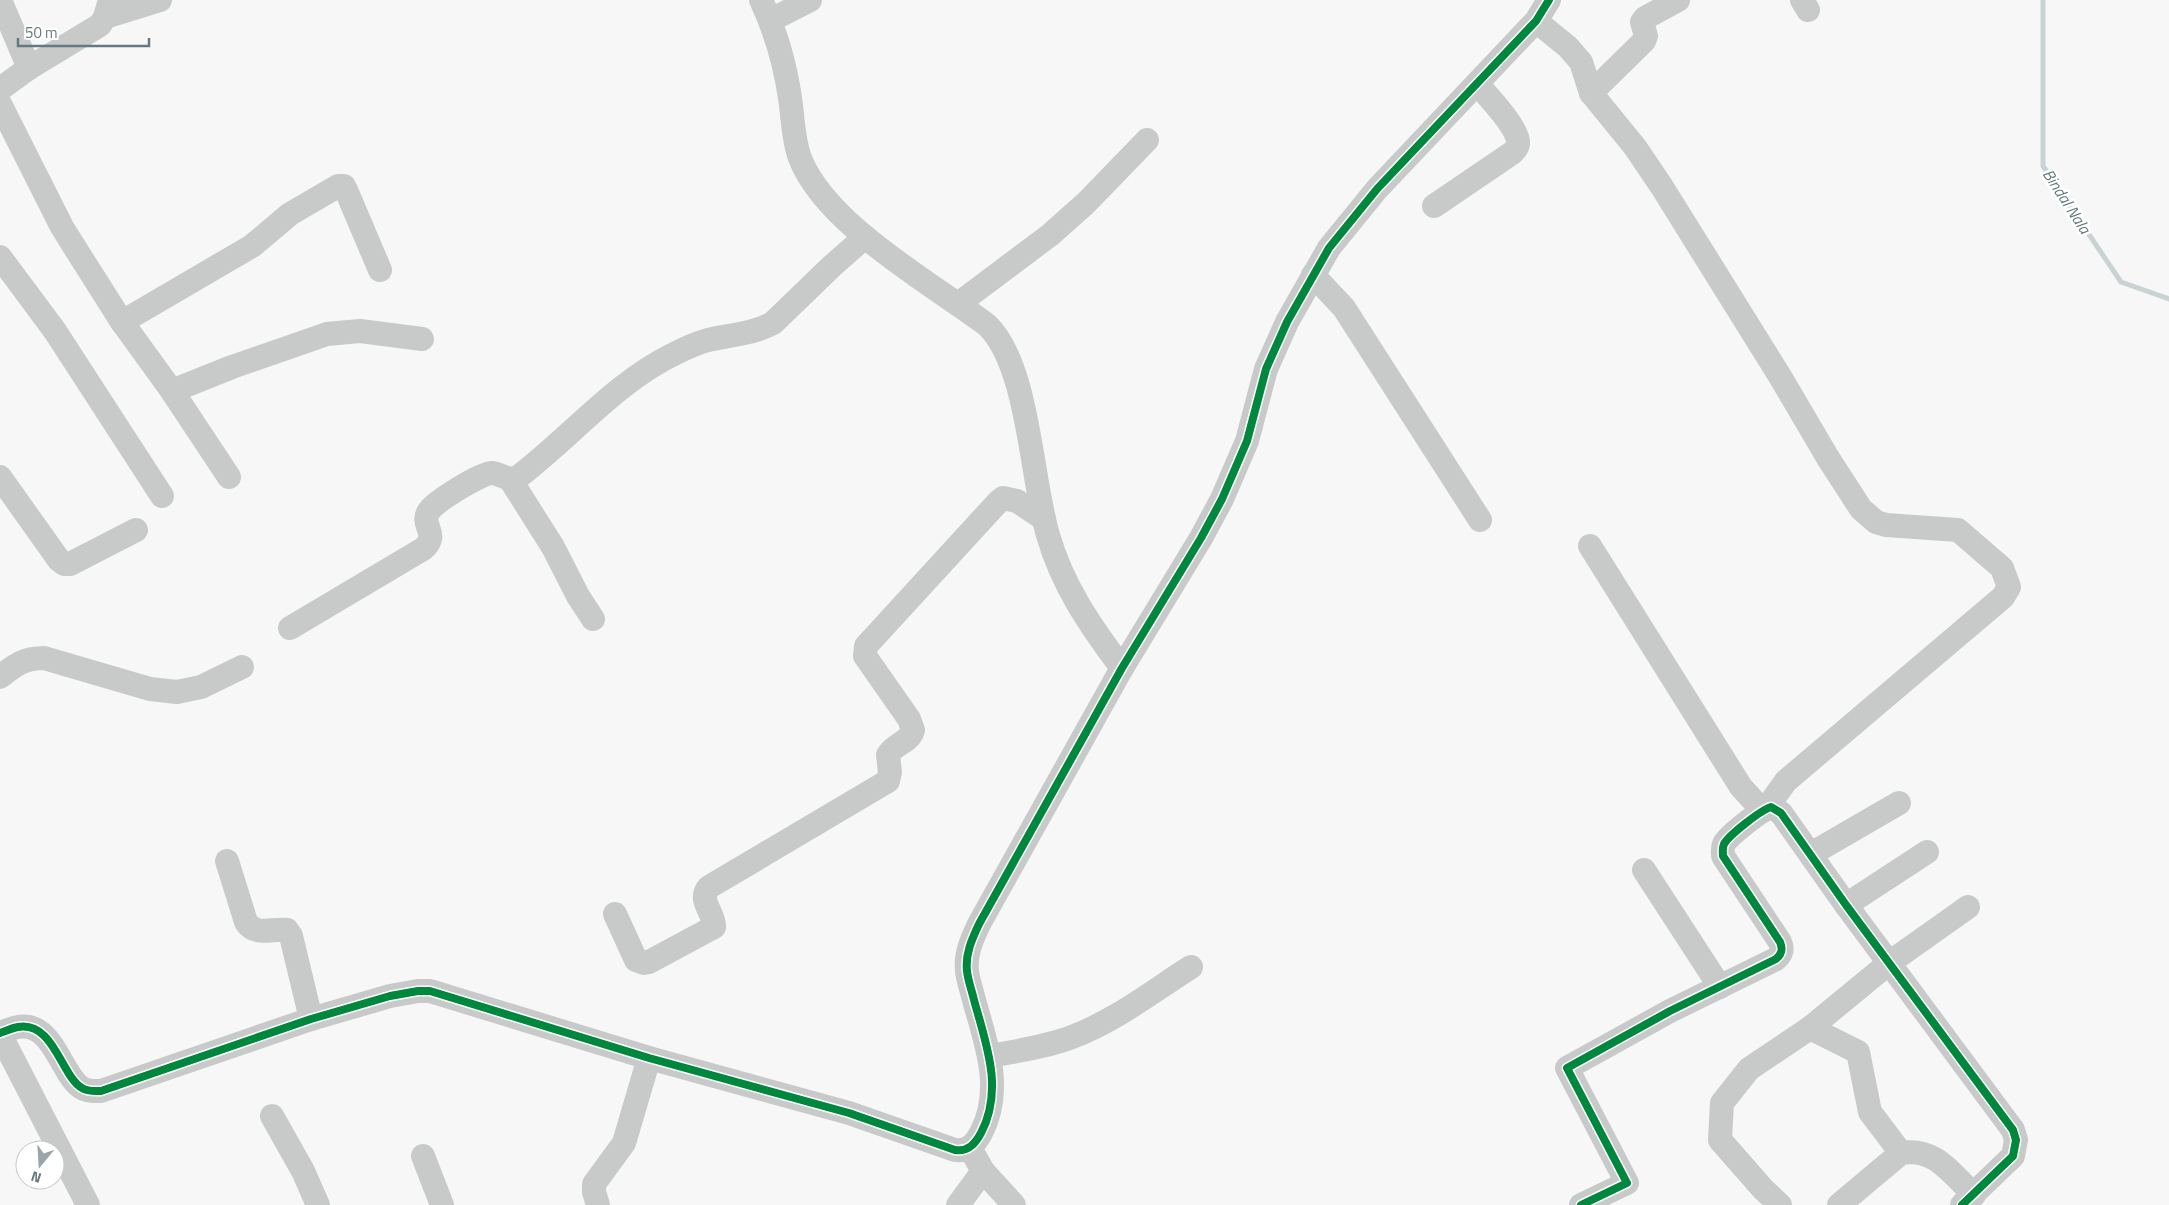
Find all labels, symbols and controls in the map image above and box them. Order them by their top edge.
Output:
scale bar [18,15,149,47]
text: 50 m [25,21,58,44]
water label: Bindal Nala [2037,164,2097,239]
north arrow [15,1140,65,1190]
text: N [28,1166,44,1189]

